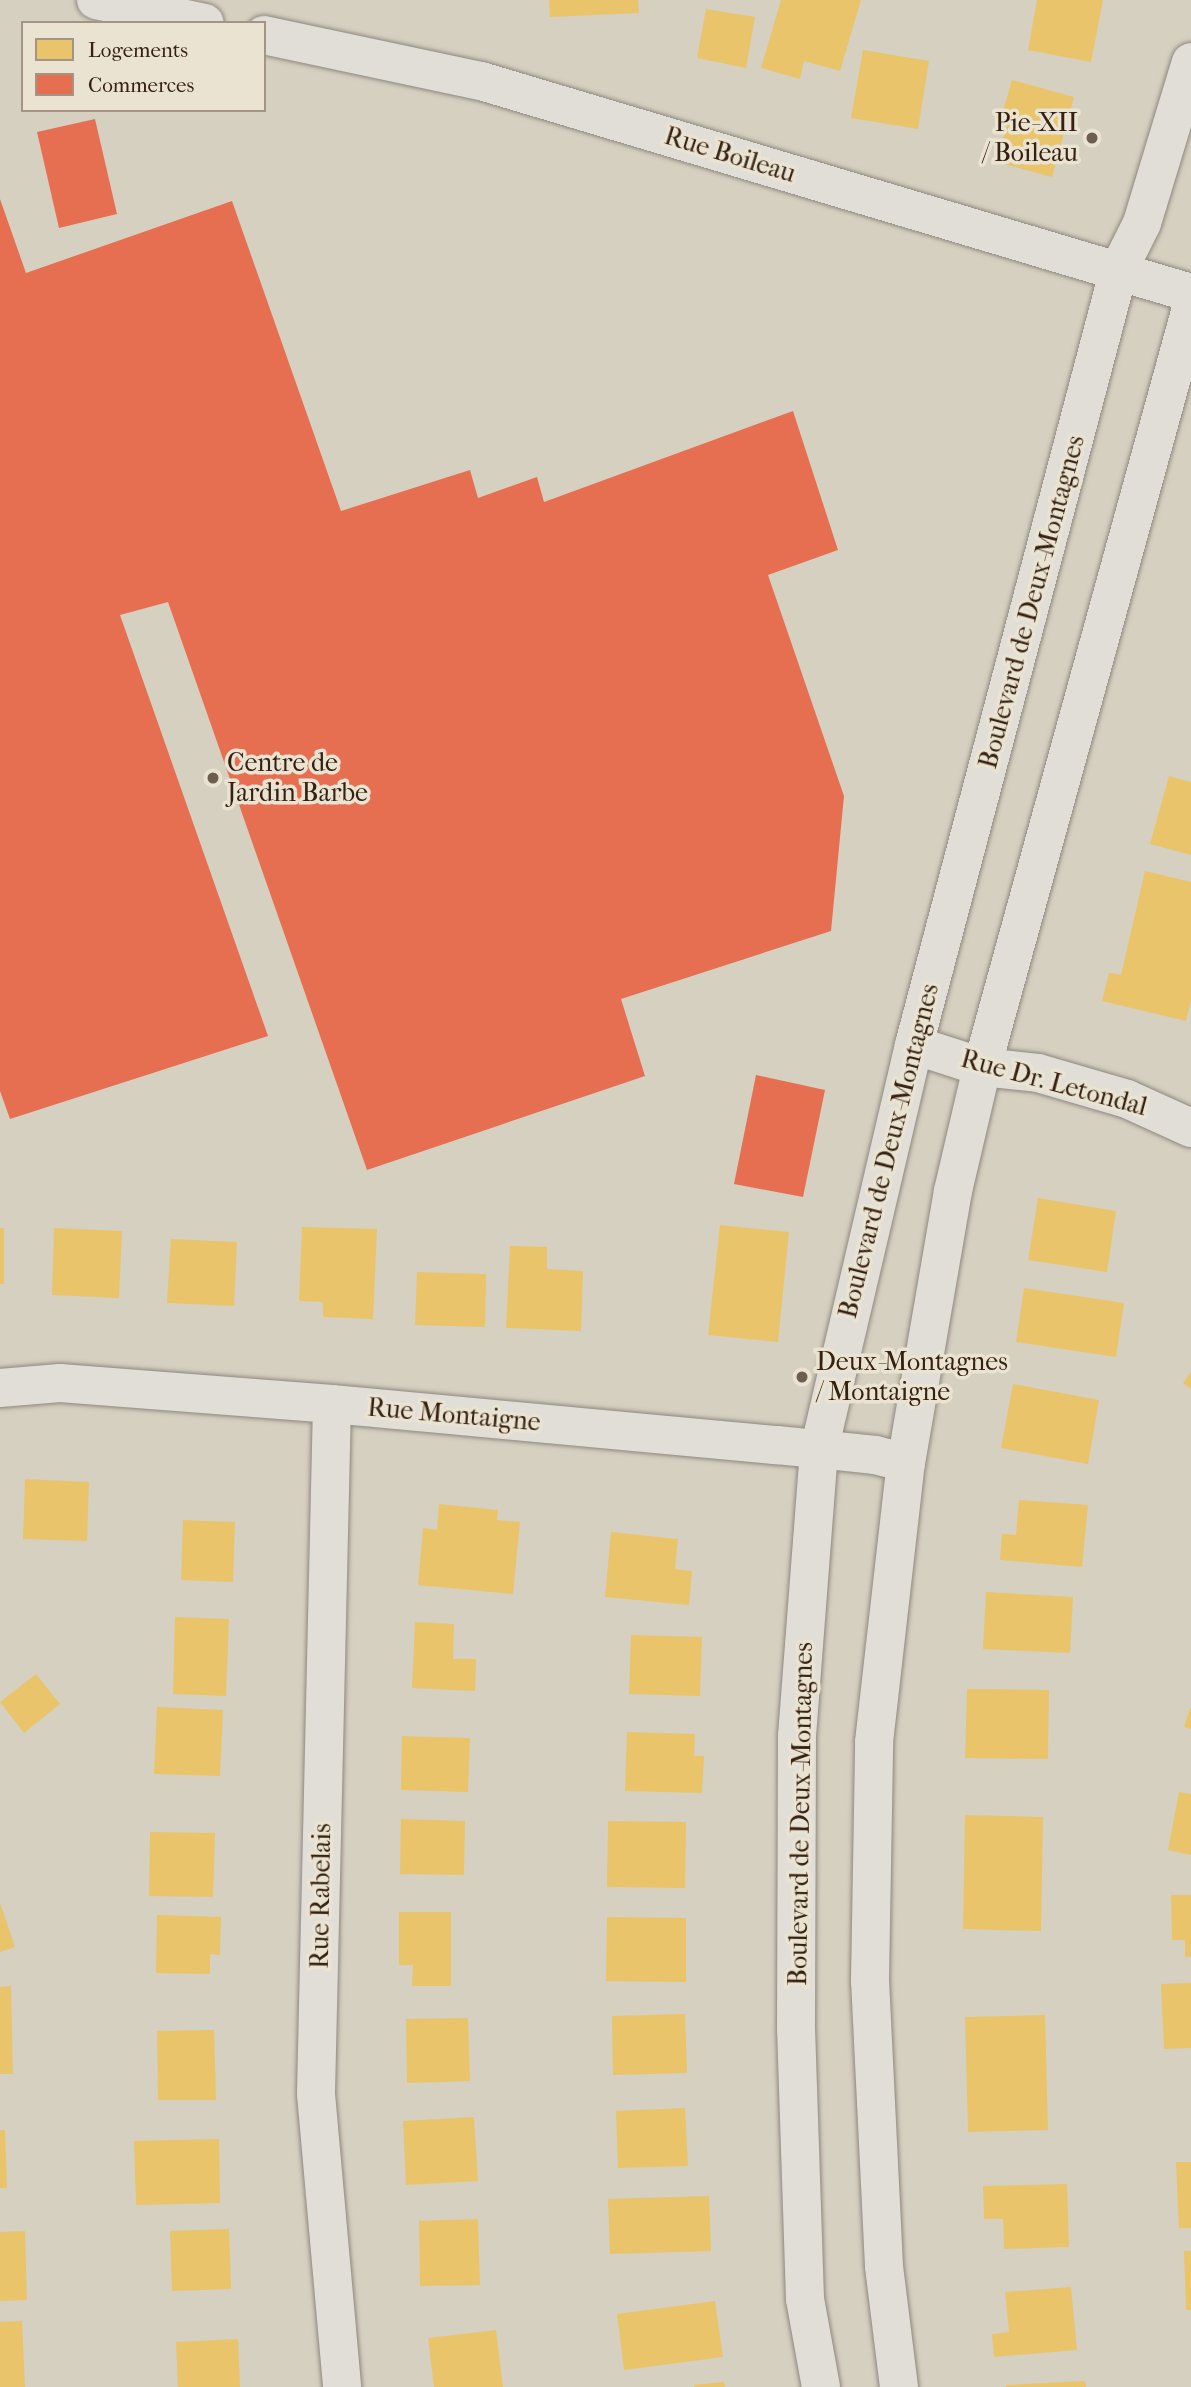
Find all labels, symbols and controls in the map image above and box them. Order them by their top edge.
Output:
legend [21,21,266,112]
text: Logements [88,38,188,62]
text: Commerces [88,73,194,97]
place label: Pie-XII / Boileau [982,107,1078,168]
street label: Rue Boileau [661,120,799,190]
marker: Pie-XII / Boileau [1084,130,1100,146]
street label: Boulevard de Deux-Montagnes [972,432,1092,772]
place label: Centre de Jardin Barbe [227,747,368,808]
marker: Centre de Jardin Barbe [205,770,221,786]
street label: Boulevard de Deux-Montagnes [832,980,946,1322]
street label: Rue Dr. Letondal [957,1043,1151,1123]
place label: Deux-Montagnes / Montaigne [816,1346,1008,1408]
marker: Deux-Montagnes / Montaigne [794,1369,810,1385]
street label: Rue Montaigne [366,1392,542,1438]
street label: Boulevard de Deux-Montagnes [782,1642,820,1986]
street label: Rue Rabelais [304,1823,338,1969]

